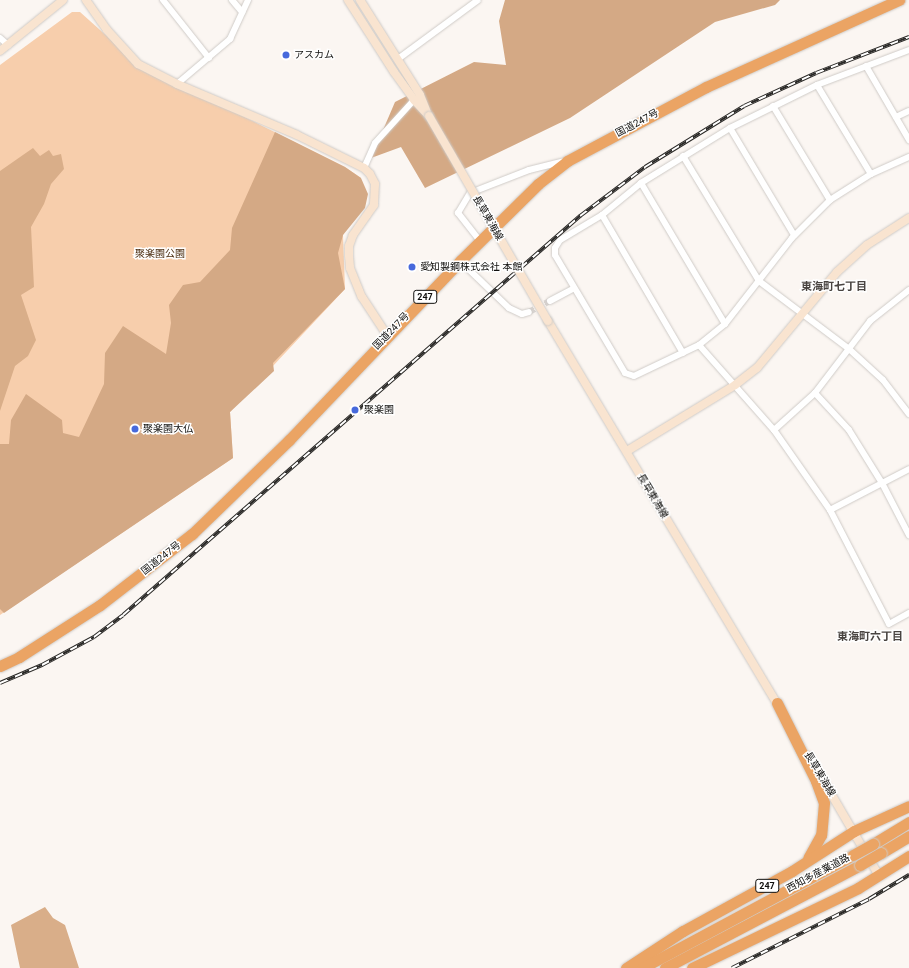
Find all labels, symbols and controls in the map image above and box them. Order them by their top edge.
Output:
place label: アスカム [294,49,334,61]
marker: アスカム [281,50,291,60]
street label: 国道247号 [613,107,661,139]
street label: 長草東海線 [470,193,506,243]
park label: 聚楽園公園 [135,248,185,260]
place label: 愛知製鋼株式会社 本館 [420,261,522,273]
marker: 愛知製鋼株式会社 本館 [407,262,417,272]
district label: 東海町七丁目 [801,280,867,294]
road number: 247 [413,290,437,304]
street label: 国道247号 [370,310,412,352]
marker: 聚楽園 [349,404,361,416]
place label: 聚楽園 [364,404,394,416]
place label: 聚楽園大仏 [143,423,193,435]
marker: 聚楽園大仏 [130,424,140,434]
street label: 長草東海線 [635,471,671,521]
street label: 国道247号 [139,539,183,577]
district label: 東海町六丁目 [837,630,903,644]
street label: 長草東海線 [802,749,838,799]
street label: 西知多産業道路 [784,851,852,895]
road number: 247 [755,879,779,893]

